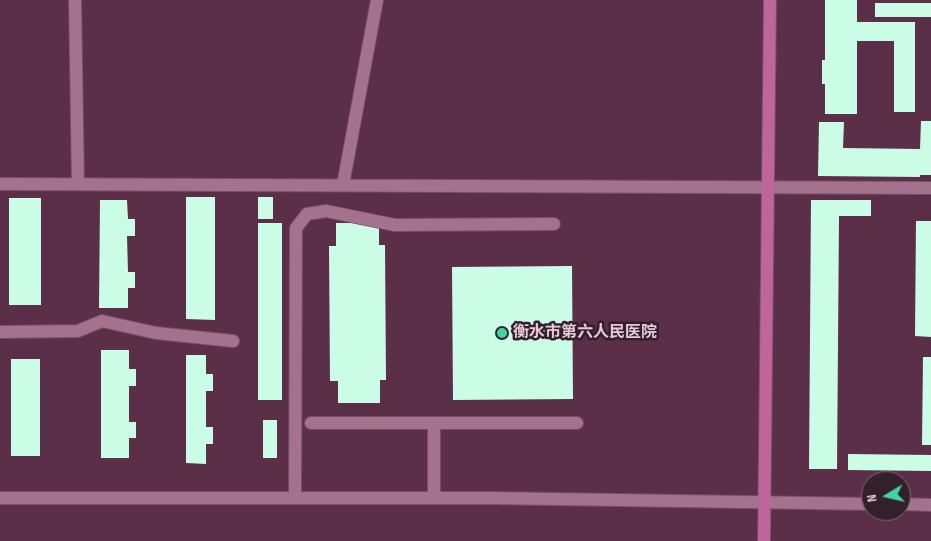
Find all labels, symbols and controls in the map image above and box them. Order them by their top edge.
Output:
place label: 衡水市第六人民医院 [513,323,657,343]
marker: 衡水市第六人民医院 [495,326,509,340]
north arrow [861,471,911,521]
text: N [863,493,881,503]

